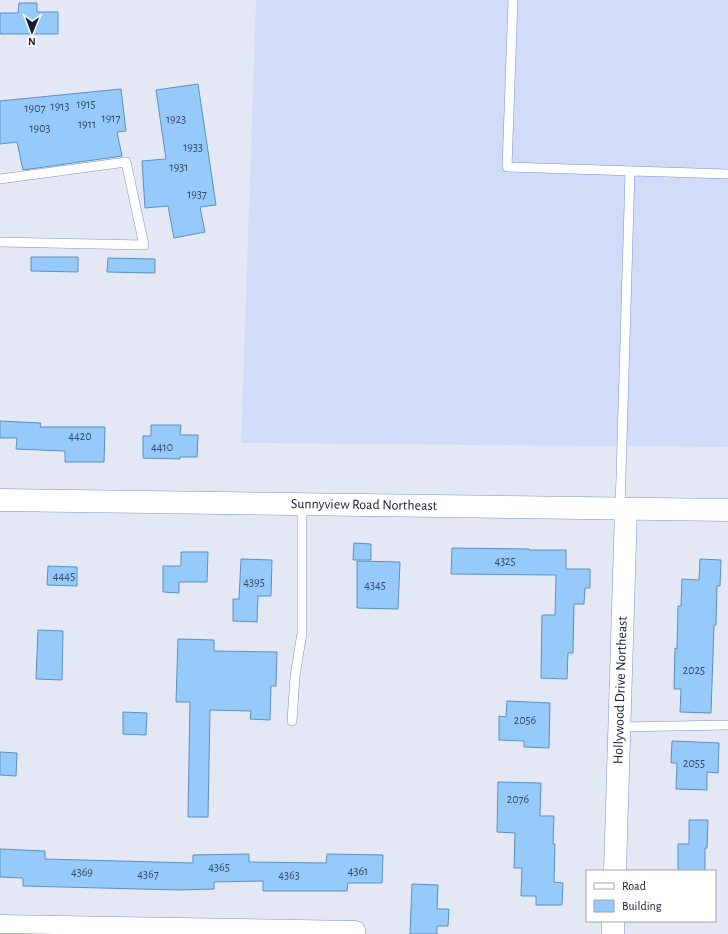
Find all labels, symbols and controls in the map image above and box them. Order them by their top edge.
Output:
north arrow [12,12,52,52]
text: N [28,36,36,47]
house number: 1915 [77,98,95,110]
house number: 1913 [51,100,69,112]
house number: 1907 [24,102,46,114]
house number: 1917 [102,112,120,124]
house number: 1923 [166,113,186,125]
house number: 1911 [78,118,96,130]
house number: 1903 [29,122,51,134]
house number: 1933 [183,141,203,153]
house number: 1931 [170,161,188,173]
house number: 1937 [187,188,207,200]
house number: 4420 [68,430,92,442]
house number: 4410 [151,441,173,453]
street label: Sunnyview Road Northeast [291,497,438,513]
house number: 4325 [494,555,516,567]
house number: 4445 [53,570,75,582]
house number: 4395 [243,576,265,588]
house number: 4345 [364,579,386,591]
street label: Hollywood Drive Northeast [611,615,630,764]
house number: 2025 [683,664,705,676]
house number: 2056 [514,714,537,726]
house number: 2055 [683,757,705,769]
house number: 2076 [507,793,530,805]
house number: 4365 [208,861,230,873]
house number: 4361 [348,865,368,877]
house number: 4369 [71,866,93,878]
house number: 4367 [137,868,159,880]
house number: 4363 [278,869,300,881]
legend [586,870,716,922]
text: Road [622,880,646,892]
text: Building [622,900,662,912]

